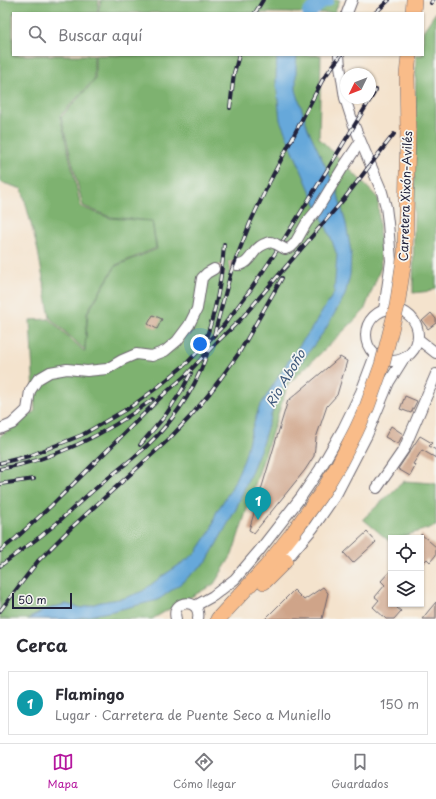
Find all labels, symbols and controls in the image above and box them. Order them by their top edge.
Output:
search box [12,12,424,56]
icon: search [26,23,48,45]
text: Buscar aquí [58,23,142,46]
north arrow [340,68,376,104]
street label: Carretera Xixón-Avilés [394,130,416,262]
your location [190,334,210,354]
water label: Rio Aboño [260,345,310,410]
pin: 1 [245,487,271,520]
map controls [388,535,424,607]
button: locate [388,535,424,571]
button: layers [388,571,424,607]
scale bar [12,591,72,610]
text: 50 m [18,591,47,608]
text: Cerca [16,632,67,658]
text: Flamingo [55,682,124,705]
text: 1 [27,694,33,713]
text: 150 m [380,694,419,713]
text: Lugar · Carretera de Puente Seco a Muniello [55,705,331,724]
tab: Mapa [48,751,78,792]
tab: Cómo llegar [173,751,236,792]
tab: Guardados [331,751,388,792]

